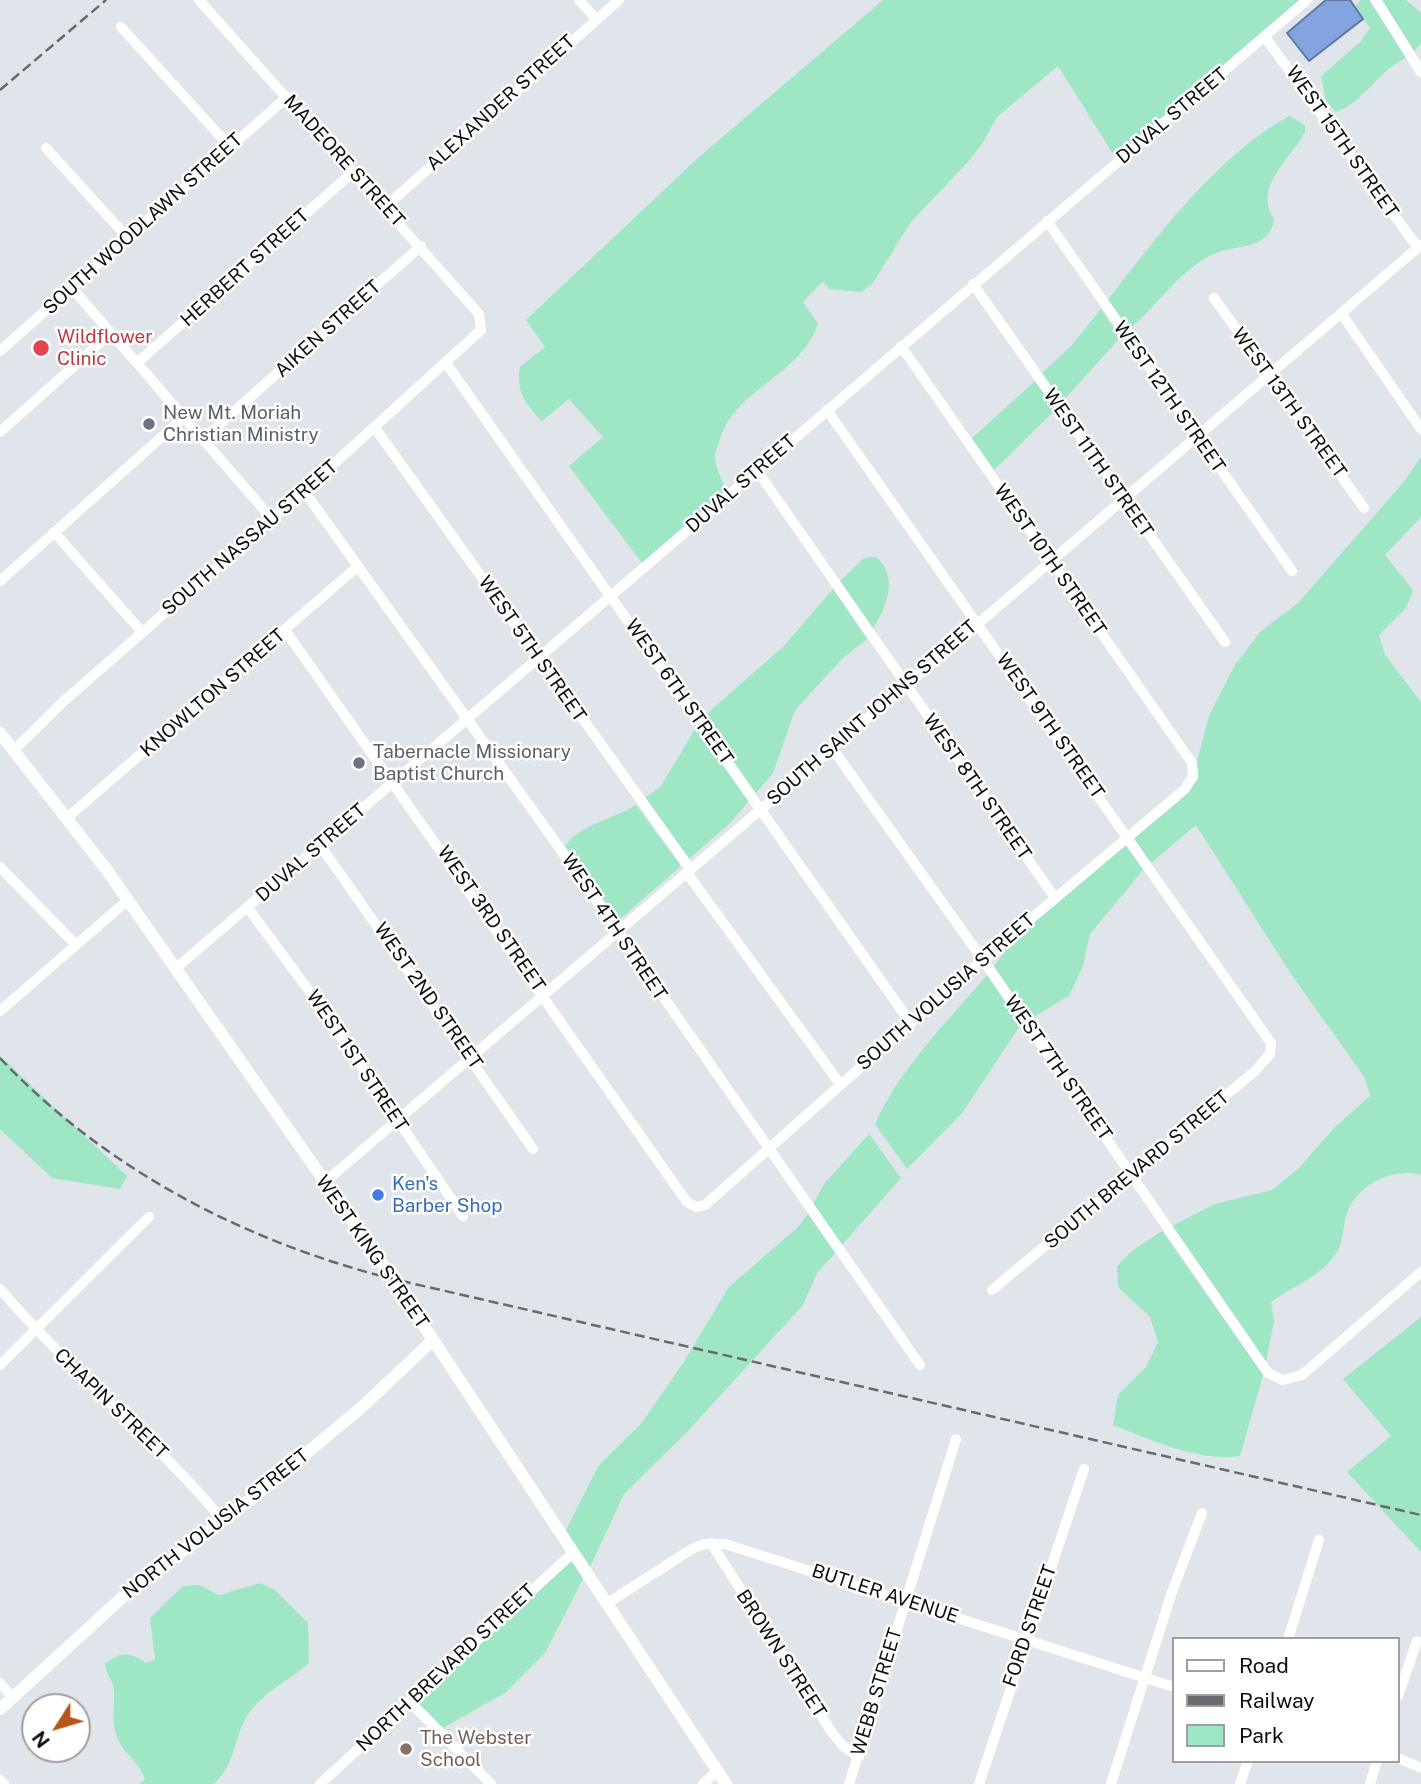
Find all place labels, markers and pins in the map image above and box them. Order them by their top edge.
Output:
place label: Wildflower Clinic [57,326,153,370]
marker: Wildflower Clinic [31,338,51,358]
place label: New Mt. Moriah Christian Ministry [163,402,319,446]
marker: New Mt. Moriah Christian Ministry [141,416,157,432]
place label: Tabernacle Missionary Baptist Church [373,741,571,785]
marker: Tabernacle Missionary Baptist Church [351,755,367,771]
place label: Ken's Barber Shop [392,1173,503,1217]
marker: Ken's Barber Shop [370,1187,386,1203]
place label: The Webster School [420,1727,532,1771]
marker: The Webster School [398,1741,414,1757]

